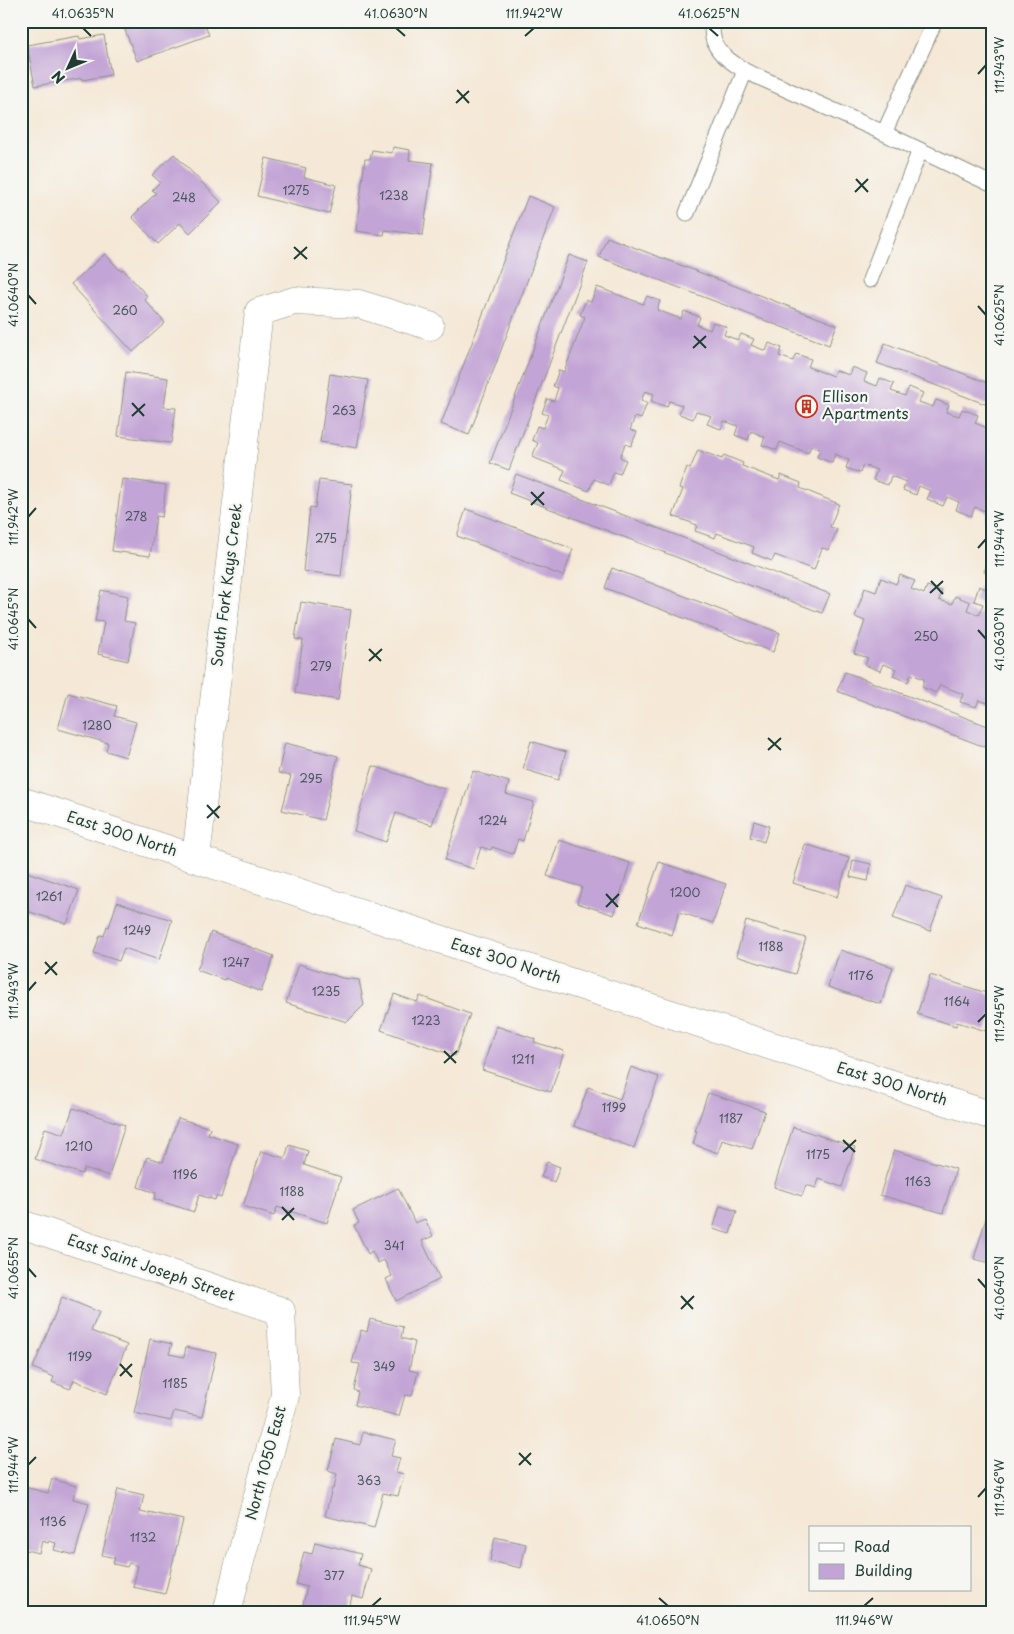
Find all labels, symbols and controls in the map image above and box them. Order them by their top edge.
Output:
text: 41.0635°N [52,4,114,22]
text: 41.0630°N [364,4,428,22]
text: 111.942°W [505,4,563,22]
text: 41.0625°N [678,4,740,22]
text: 111.943°W [990,36,1008,93]
north arrow [42,42,92,92]
text: N [47,66,70,89]
house number: 1275 [282,181,310,199]
house number: 1238 [379,186,409,204]
house number: 248 [172,188,196,206]
text: 41.0640°N [4,263,22,327]
text: 41.0625°N [990,284,1008,346]
house number: 260 [112,301,138,319]
place label: Ellison Apartments [822,384,909,424]
building icon: Ellison Apartments [794,394,818,418]
house number: 263 [332,401,356,419]
text: 111.942°W [4,488,22,546]
street label: South Fork Kays Creek [204,502,247,668]
house number: 278 [125,507,147,525]
text: 111.944°W [990,510,1008,568]
house number: 275 [315,529,337,547]
text: 41.0645°N [4,588,22,650]
text: 41.0630°N [990,607,1008,671]
house number: 250 [914,627,939,645]
house number: 279 [310,657,332,675]
house number: 1280 [82,716,112,734]
house number: 295 [299,769,323,787]
street label: East 300 North [64,804,181,861]
house number: 1224 [479,811,508,829]
house number: 1200 [670,883,700,901]
house number: 1261 [36,887,62,905]
house number: 1249 [123,921,151,939]
street label: East 300 North [448,931,565,988]
house number: 1188 [759,937,783,955]
house number: 1247 [223,953,250,971]
text: 111.943°W [4,962,22,1019]
house number: 1176 [848,966,874,984]
house number: 1235 [312,982,340,1000]
text: 111.945°W [990,985,1008,1043]
house number: 1164 [944,992,970,1010]
house number: 1223 [411,1011,441,1029]
house number: 1211 [511,1050,535,1068]
street label: East 300 North [834,1055,951,1110]
house number: 1199 [602,1098,626,1116]
house number: 1187 [719,1109,743,1127]
house number: 1210 [65,1137,93,1155]
house number: 1175 [806,1145,830,1163]
house number: 1196 [172,1165,198,1183]
house number: 1163 [905,1172,931,1190]
house number: 1188 [280,1182,304,1200]
street label: East Saint Joseph Street [65,1227,238,1306]
house number: 341 [384,1236,404,1254]
text: 41.0655°N [4,1237,22,1299]
text: 41.0640°N [990,1256,1008,1320]
house number: 1199 [68,1347,92,1365]
house number: 349 [373,1357,395,1375]
house number: 1185 [162,1374,188,1392]
street label: North 1050 East [238,1403,291,1522]
text: 111.944°W [4,1436,22,1494]
text: 111.946°W [990,1459,1008,1517]
house number: 363 [357,1471,381,1489]
house number: 1136 [40,1512,66,1530]
legend [809,1526,972,1592]
house number: 1132 [130,1528,156,1546]
text: Road [854,1534,890,1557]
text: Building [854,1558,913,1581]
house number: 377 [324,1566,345,1584]
text: 111.945°W [343,1611,401,1629]
text: 41.0650°N [636,1611,700,1629]
text: 111.946°W [835,1611,893,1629]

